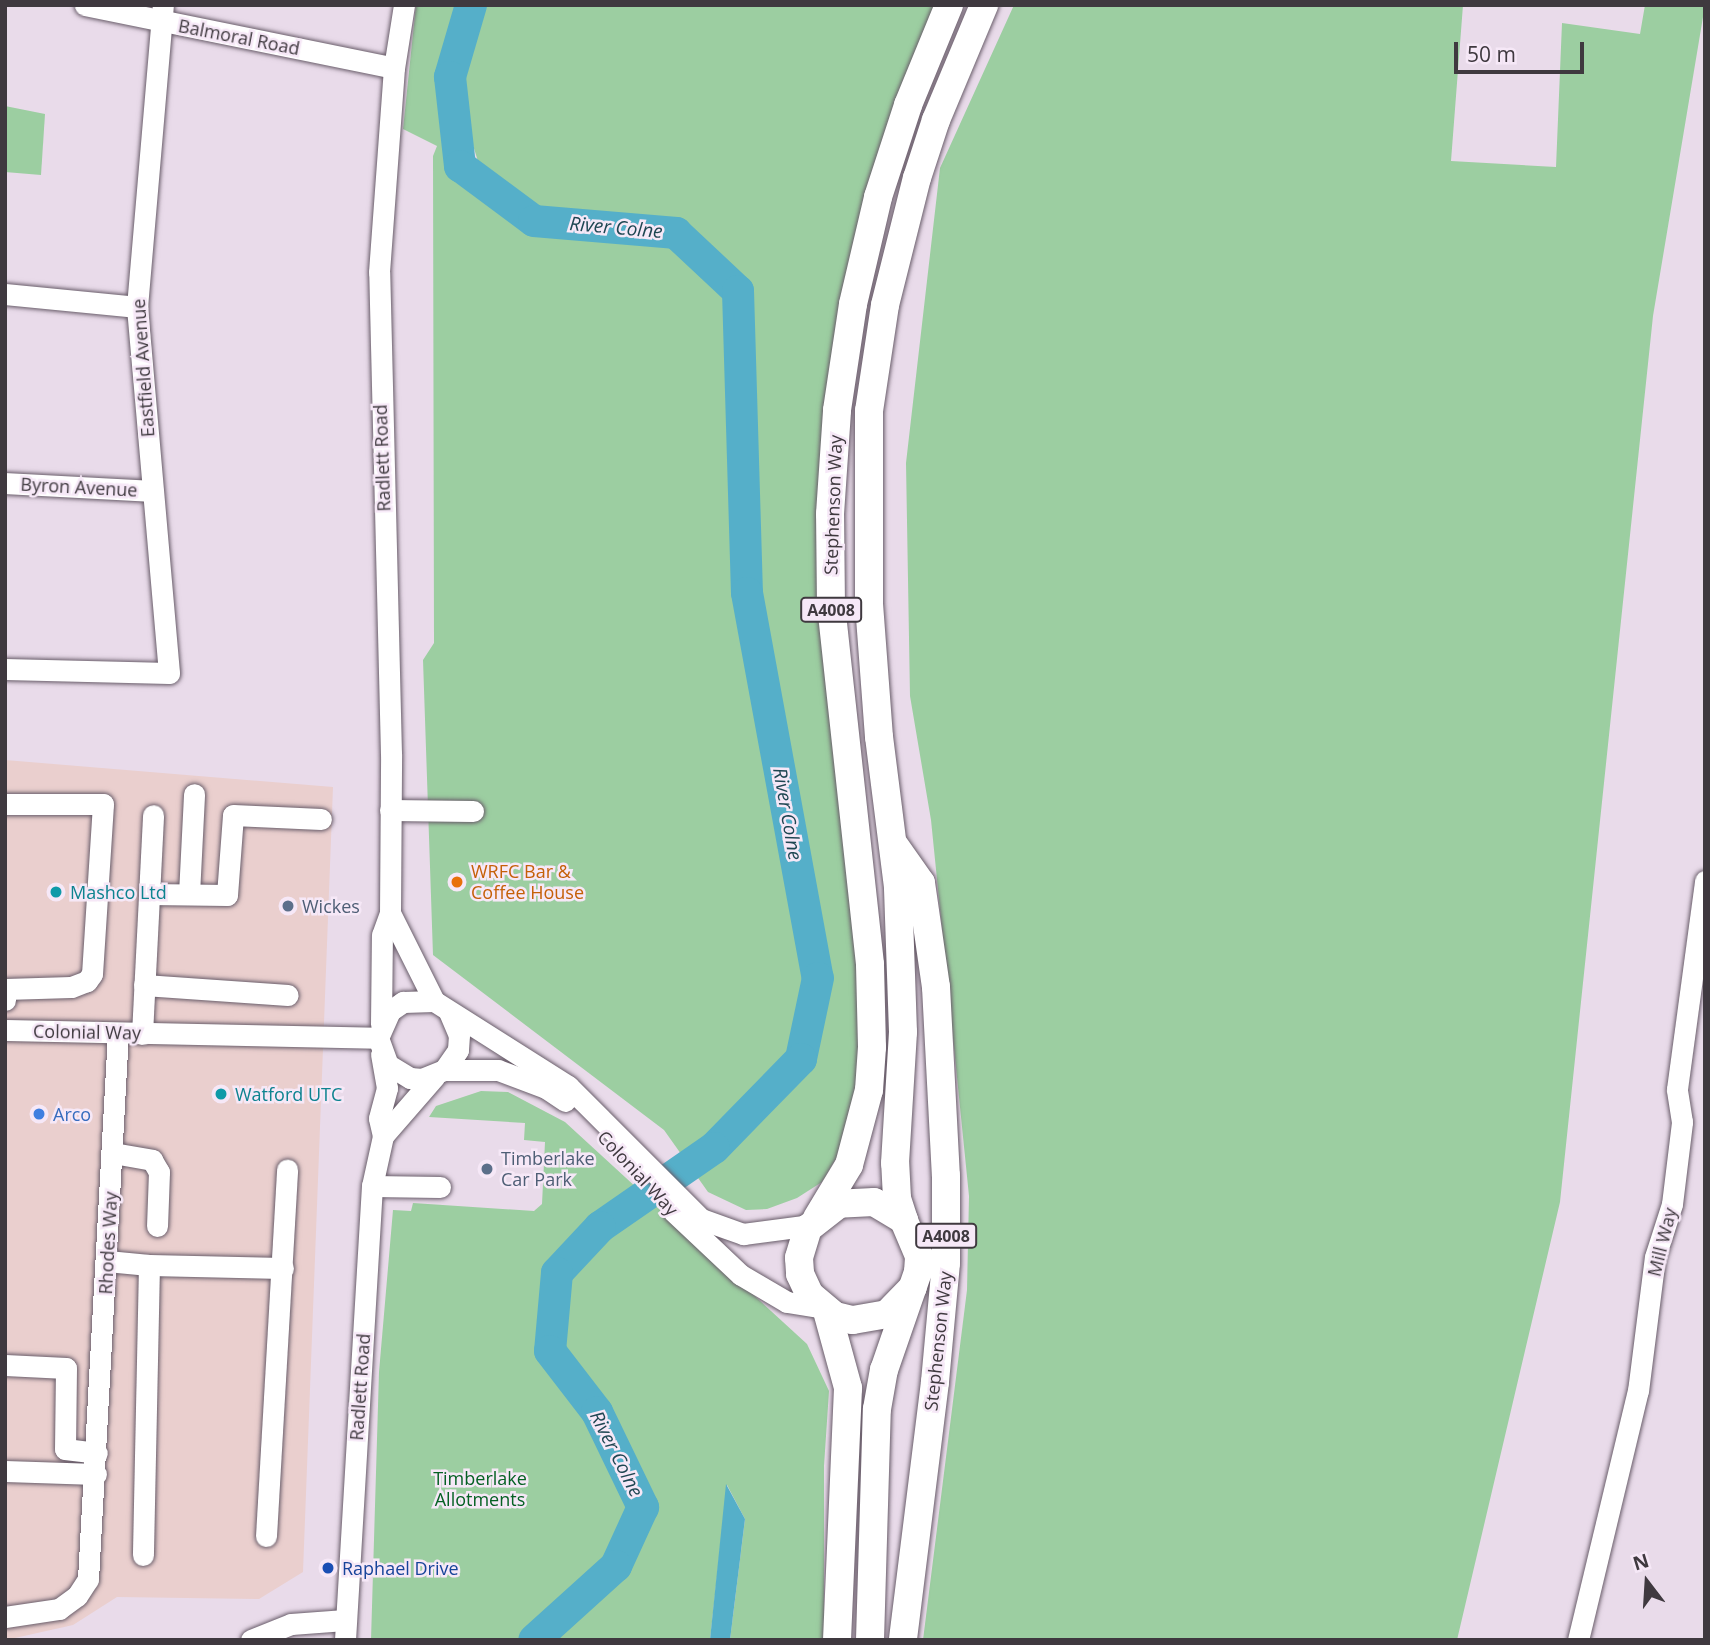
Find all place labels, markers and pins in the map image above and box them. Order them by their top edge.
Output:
place label: WRFC Bar & Coffee House [471,861,584,903]
marker: WRFC Bar & Coffee House [449,874,465,890]
place label: Mashco Ltd [70,881,167,903]
marker: Mashco Ltd [48,884,64,900]
place label: Wickes [302,895,360,917]
marker: Wickes [280,898,296,914]
place label: Watford UTC [235,1083,342,1105]
marker: Watford UTC [213,1086,229,1102]
place label: Arco [53,1103,91,1125]
marker: Arco [31,1106,47,1122]
place label: Timberlake Car Park [501,1148,595,1190]
marker: Timberlake Car Park [479,1161,495,1177]
place label: Raphael Drive [342,1557,459,1579]
marker: Raphael Drive [320,1560,336,1576]

